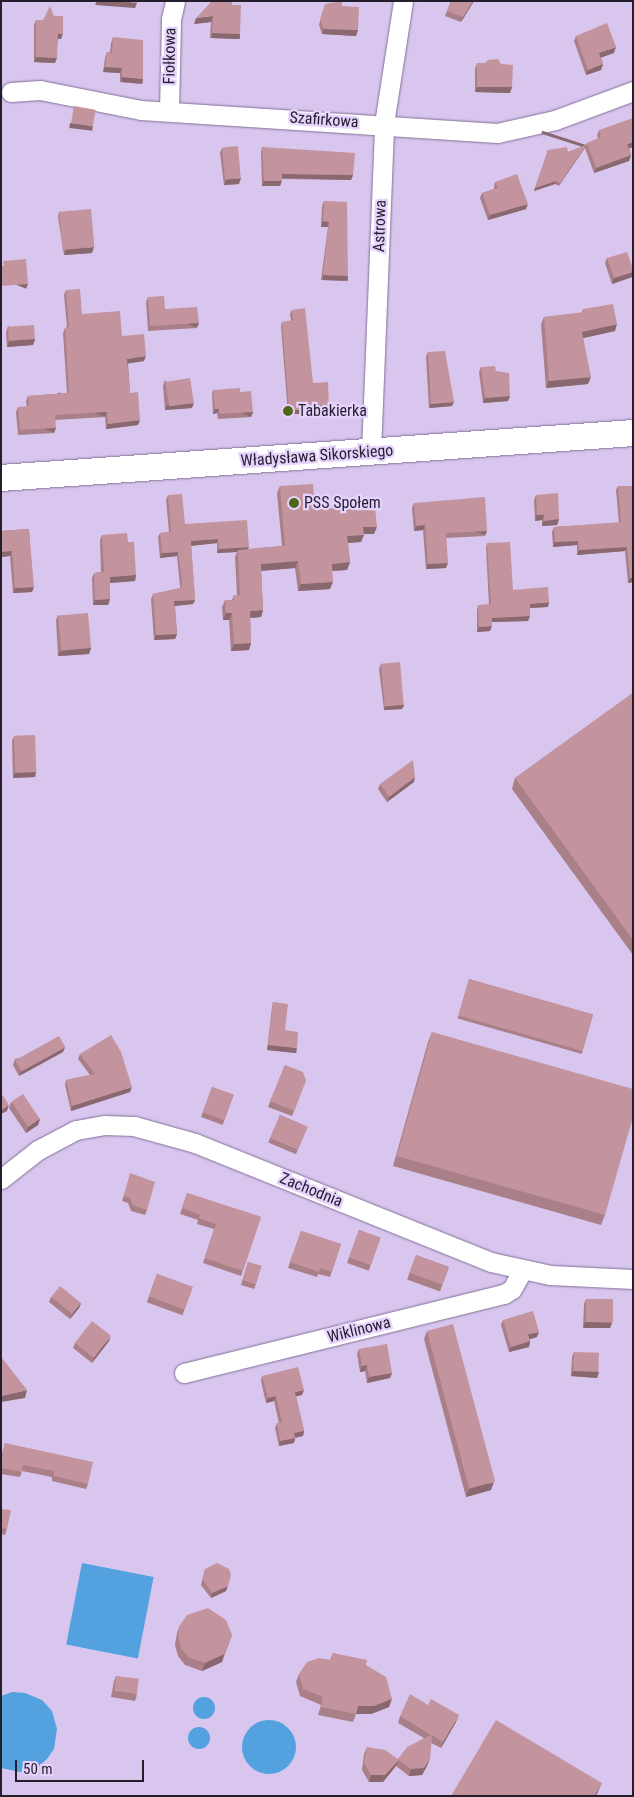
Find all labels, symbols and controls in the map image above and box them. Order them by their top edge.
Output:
street label: Fiołkowa [160,27,180,85]
street label: Szafirkowa [289,108,359,132]
street label: Astrowa [369,200,391,252]
place label: Tabakierka [298,401,367,421]
marker: Tabakierka [282,405,294,417]
street label: Władysława Sikorskiego [240,441,394,471]
place label: PSS Społem [304,493,381,513]
marker: PSS Społem [288,497,300,509]
street label: Zachodnia [277,1169,345,1211]
street label: Wiklinowa [326,1313,392,1347]
scale bar [18,1750,146,1782]
text: 50 m [23,1760,53,1778]

